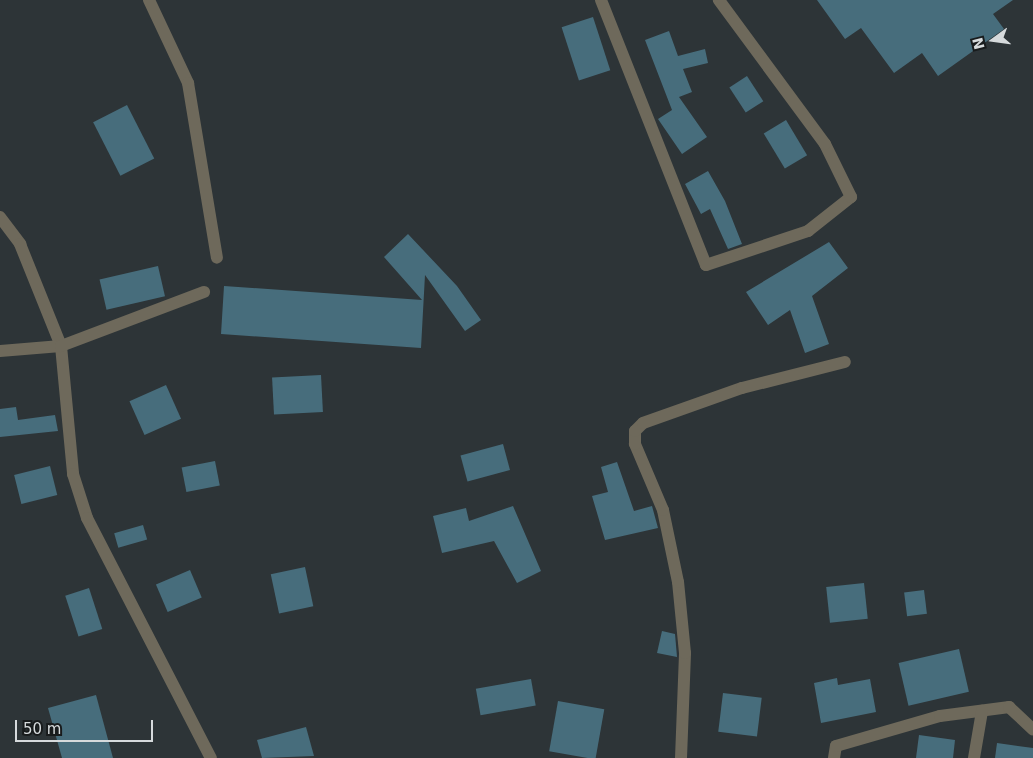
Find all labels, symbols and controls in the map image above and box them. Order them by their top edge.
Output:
north arrow [968,15,1018,65]
text: N [969,36,988,51]
scale bar [18,710,155,742]
text: 50 m [23,720,61,738]

